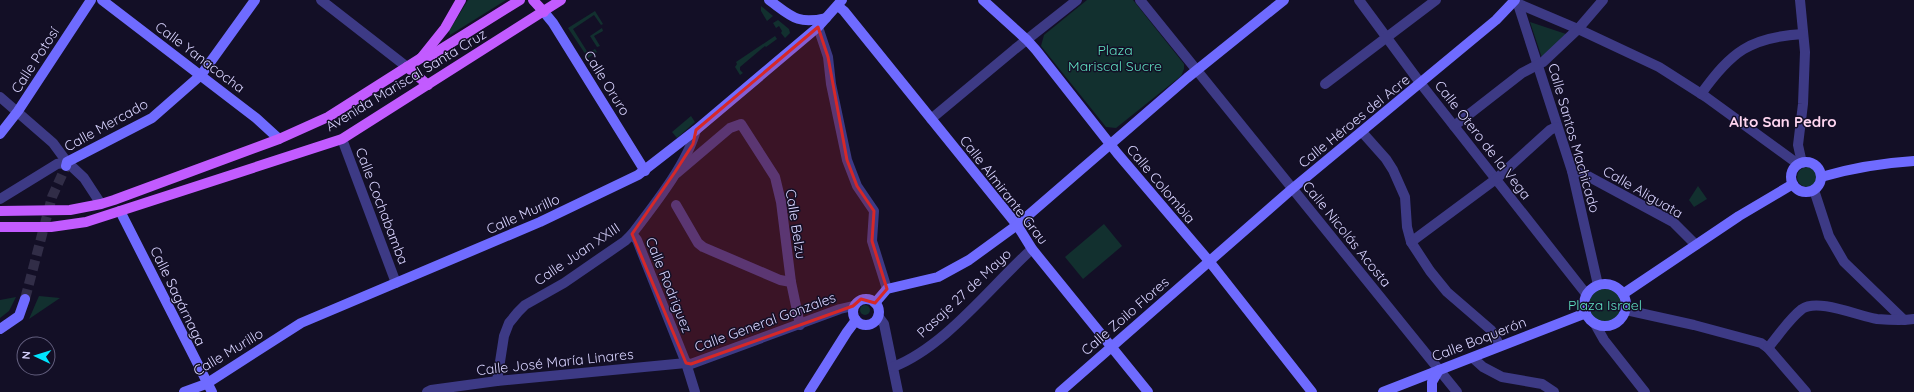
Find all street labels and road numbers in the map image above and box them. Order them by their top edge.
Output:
street label: Calle Yanacocha [152,17,248,97]
street label: Calle Potosí [7,24,63,96]
street label: Avenida Mariscal Santa Cruz [322,25,490,135]
street label: Calle Oruro [580,47,634,119]
street label: Calle Santos Machicado [1544,61,1604,215]
street label: Calle Héroes del Acre [1295,70,1413,171]
street label: Calle Otero de la Vega [1431,77,1535,203]
street label: Calle Mercado [61,95,151,155]
street label: Calle Almirante Grau [956,132,1052,248]
street label: Calle Colombia [1123,141,1199,227]
street label: Calle Cochabamba [351,145,413,267]
street label: Calle Aliguata [1600,162,1686,222]
street label: Calle Nicolás Acosta [1299,177,1395,291]
street label: Calle Belzu [782,188,810,260]
street label: Calle Murillo [484,190,562,238]
street label: Calle Juan XXIII [531,219,623,289]
street label: Calle Rodriguez [642,235,696,336]
street label: Calle Sagárnaga [146,243,210,349]
street label: Pasaje 27 de Mayo [913,245,1015,341]
street label: Calle Zoilo Flores [1077,273,1173,359]
street label: Calle General Gonzales [692,288,838,356]
street label: Calle Boquerón [1429,313,1529,365]
street label: Calle Murillo [190,324,266,380]
street label: Calle José María Linares [476,345,634,379]

